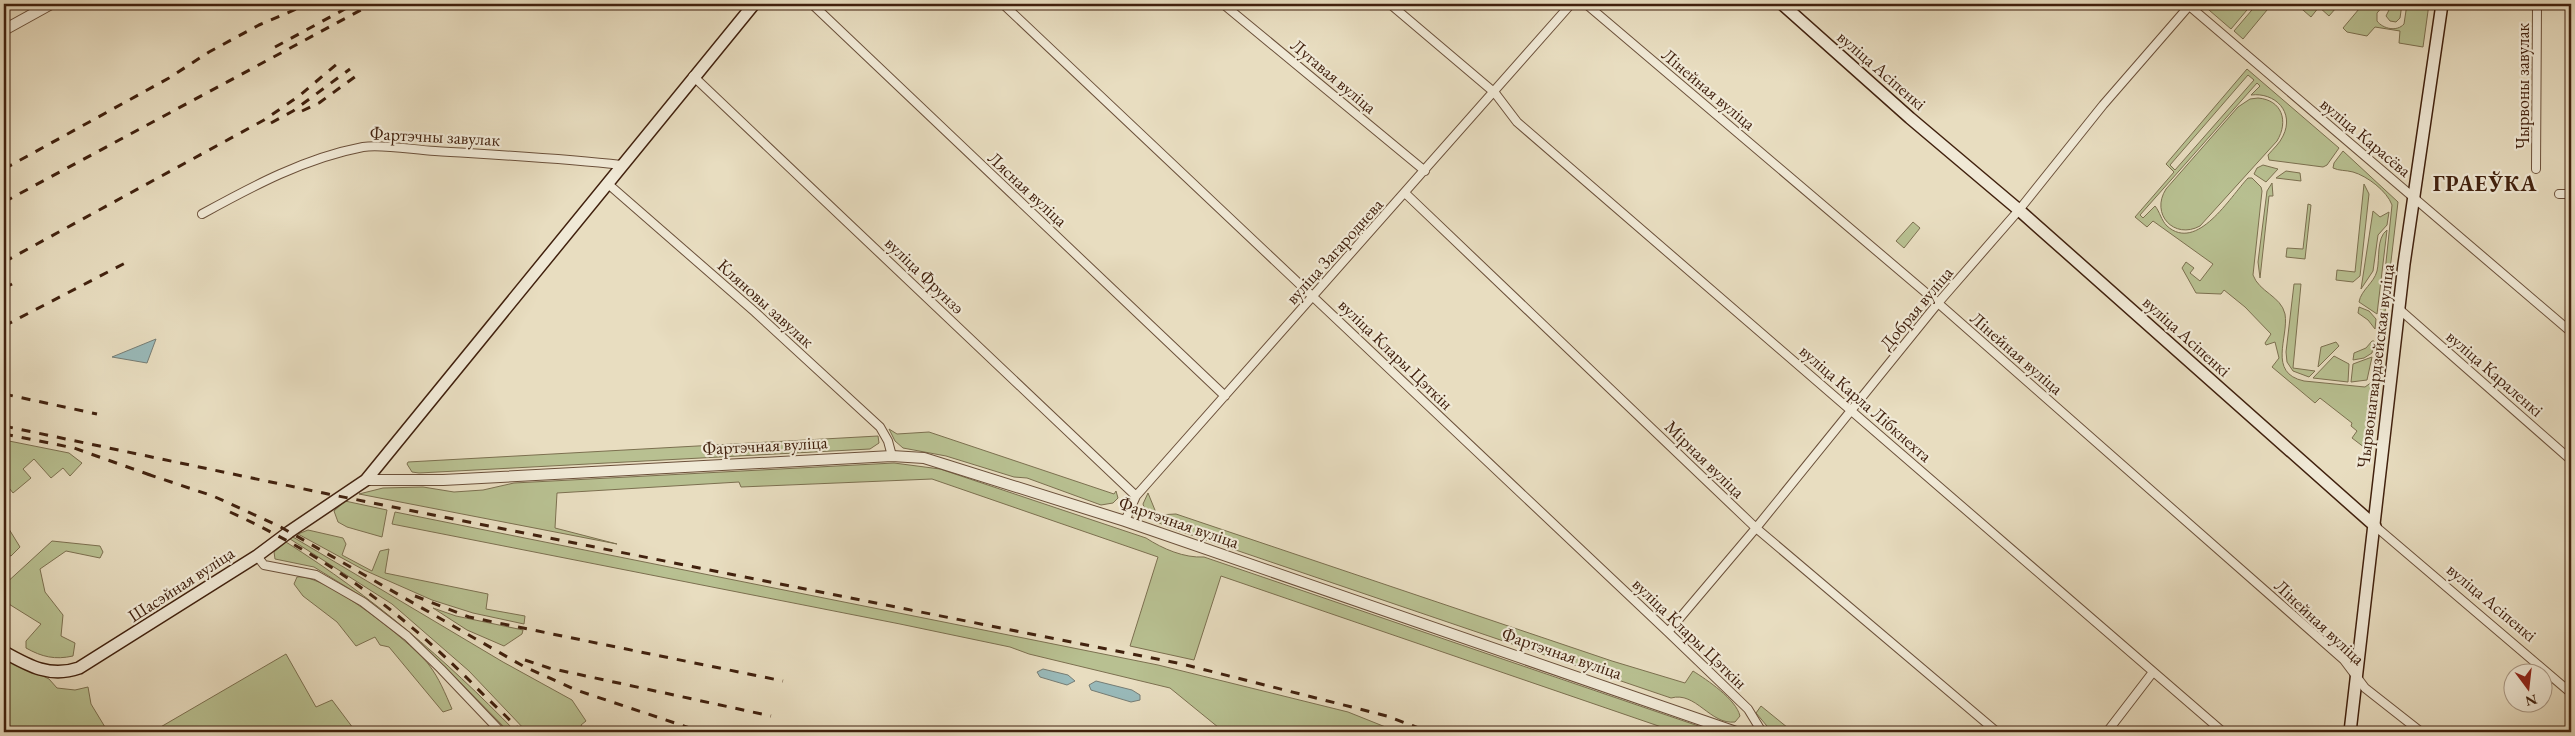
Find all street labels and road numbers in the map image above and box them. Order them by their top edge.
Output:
street label: Чырвоны завулак [2511,22,2534,149]
street label: вуліца Асіпенкі [1833,25,1932,115]
street label: Лугавая вуліца [1286,33,1382,119]
street label: Лінейная вуліца [1657,43,1761,135]
street label: вуліца Карасёва [2316,92,2417,182]
street label: Фартэчны завулак [369,121,501,151]
street label: Лясная вуліца [983,146,1073,232]
street label: вуліца Загароднева [1280,193,1388,309]
street label: вуліца Фрунзэ [880,231,970,319]
street label: Кляновы завулак [713,253,819,353]
street label: Добрая вуліца [1874,261,1958,355]
street label: Чырвонагвардзейская вуліца [2351,262,2399,470]
street label: вуліца Асіпенкі [2138,290,2236,382]
street label: вуліца Клары Цэткін [1334,293,1458,415]
street label: Лінейная вуліца [1966,306,2069,400]
street label: вуліца Караленкі [2442,325,2549,422]
street label: вуліца Карла Лібкнехта [1795,339,1938,467]
street label: Мірная вуліца [1660,415,1750,503]
street label: Фартэчная вуліца [702,430,829,460]
street label: Фартэчная вуліца [1116,491,1243,554]
street label: Шасэйная вуліца [123,541,239,627]
street label: вуліца Асіпенкі [2442,558,2542,647]
street label: вуліца Клары Цэткін [1628,572,1752,694]
street label: Лінейная вуліца [2270,574,2371,670]
street label: Фартэчная вуліца [1499,622,1626,685]

